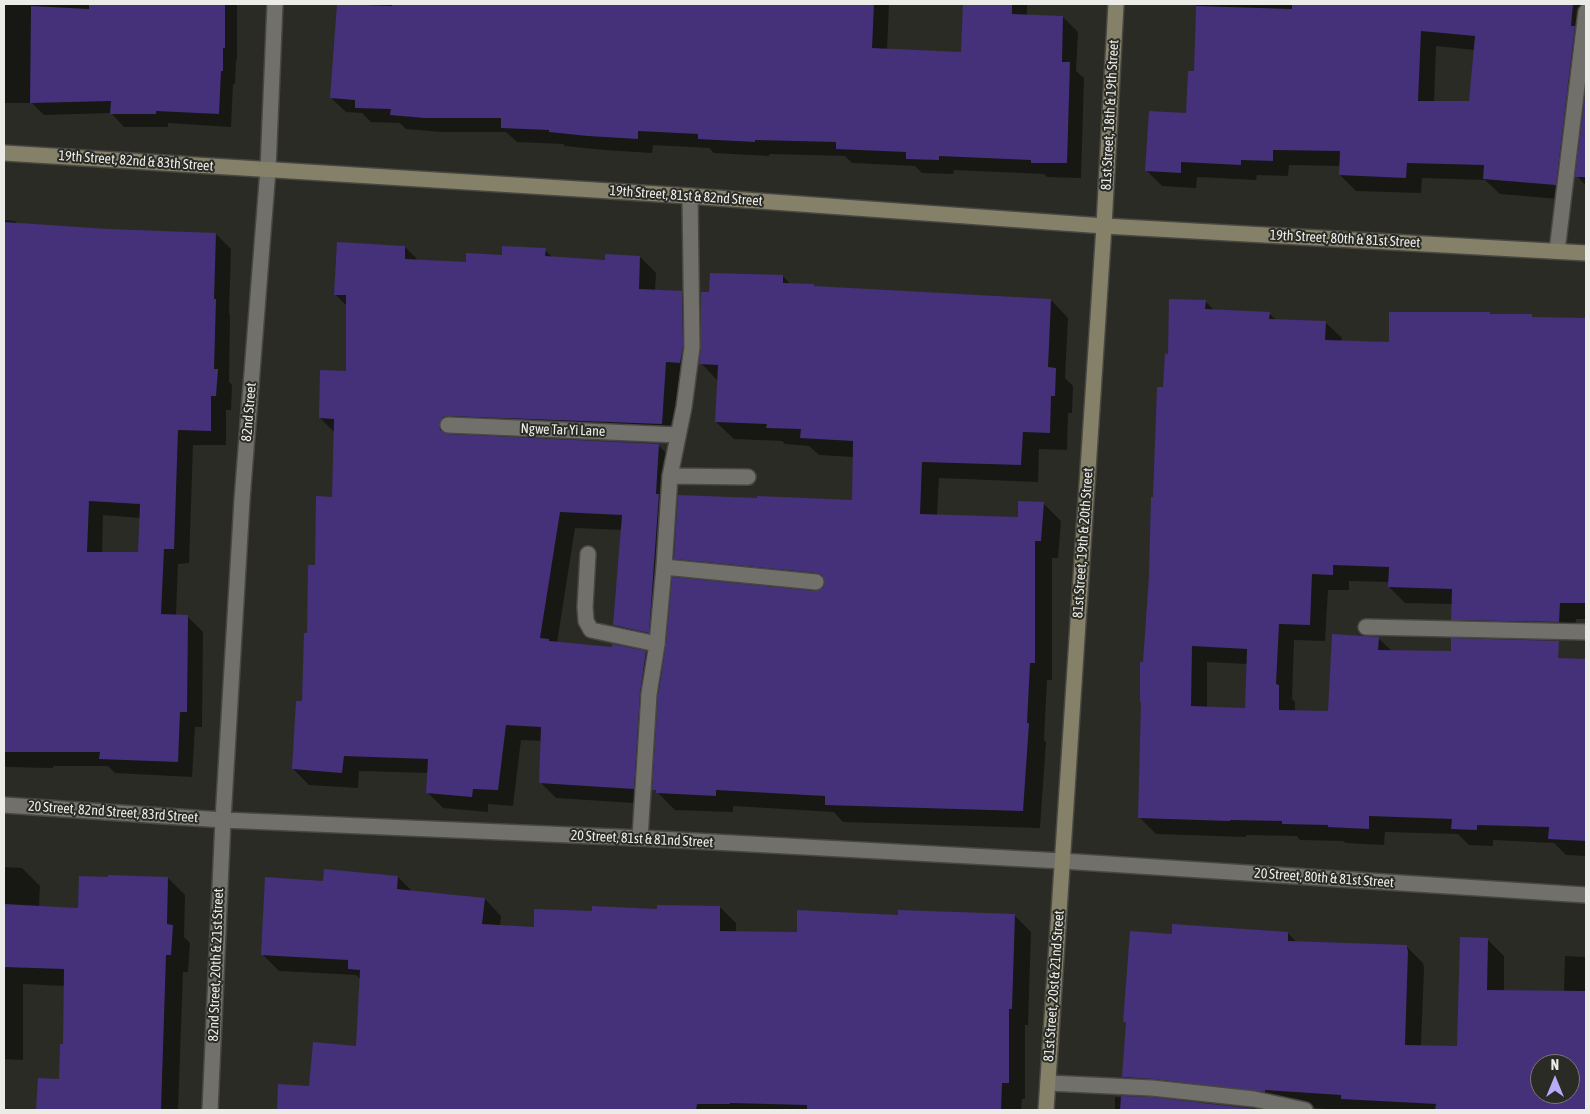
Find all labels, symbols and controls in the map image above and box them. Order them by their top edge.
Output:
street label: 81st Street, 18th & 19th Street [1098,39,1122,191]
street label: 19th Street, 82nd & 83th Street [58,147,214,175]
street label: 19th Street, 81st & 82nd Street [609,182,763,210]
street label: 19th Street, 80th & 81st Street [1269,227,1421,251]
street label: 82nd Street [238,382,260,442]
street label: Ngwe Tar Yi Lane [520,420,606,440]
street label: 81st Street, 19th & 20th Street [1069,467,1097,619]
street label: 20 Street, 82nd Street, 83rd Street [27,798,199,826]
street label: 20 Street, 81st & 81nd Street [570,827,714,851]
street label: 20 Street, 80th & 81st Street [1254,865,1394,891]
street label: 82nd Street, 20th & 21st Street [205,888,227,1042]
street label: 81st Street, 20st & 21nd Street [1040,910,1068,1062]
north arrow [1530,1054,1580,1104]
text: N [1551,1057,1559,1073]

